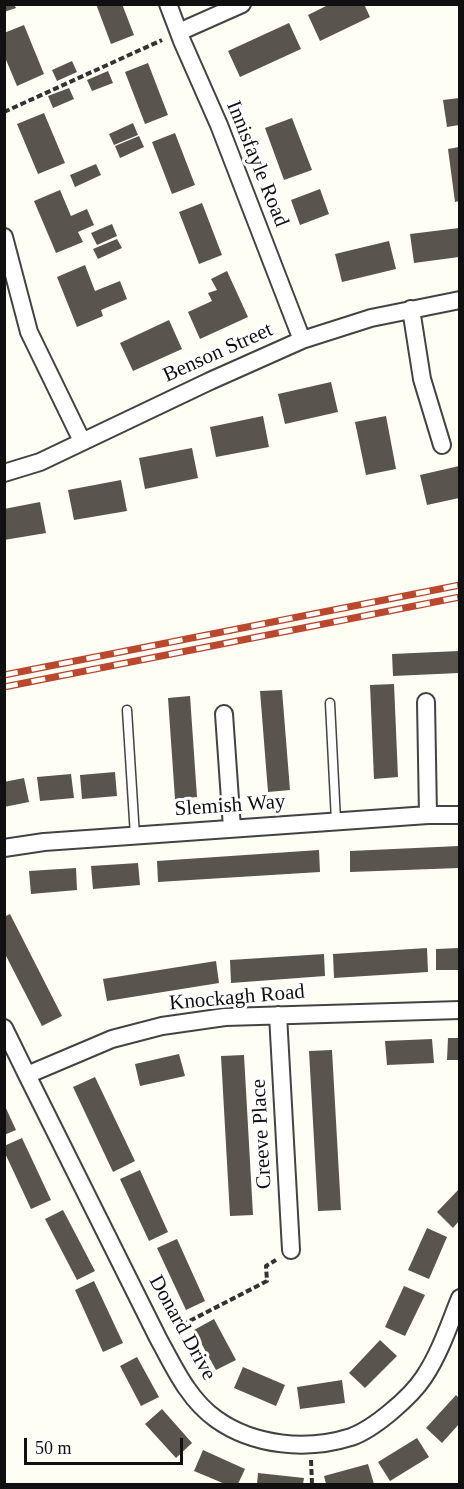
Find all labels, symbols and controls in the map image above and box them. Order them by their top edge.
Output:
street label: Innisfayle Road [220,97,294,231]
street label: Benson Street [159,318,277,388]
street label: Slemish Way [174,790,286,822]
street label: Knockagh Road [168,980,306,1016]
street label: Creeve Place [247,1078,277,1190]
street label: Donard Drive [143,1271,221,1385]
scale bar [27,1426,186,1464]
text: 50 m [35,1438,72,1458]

